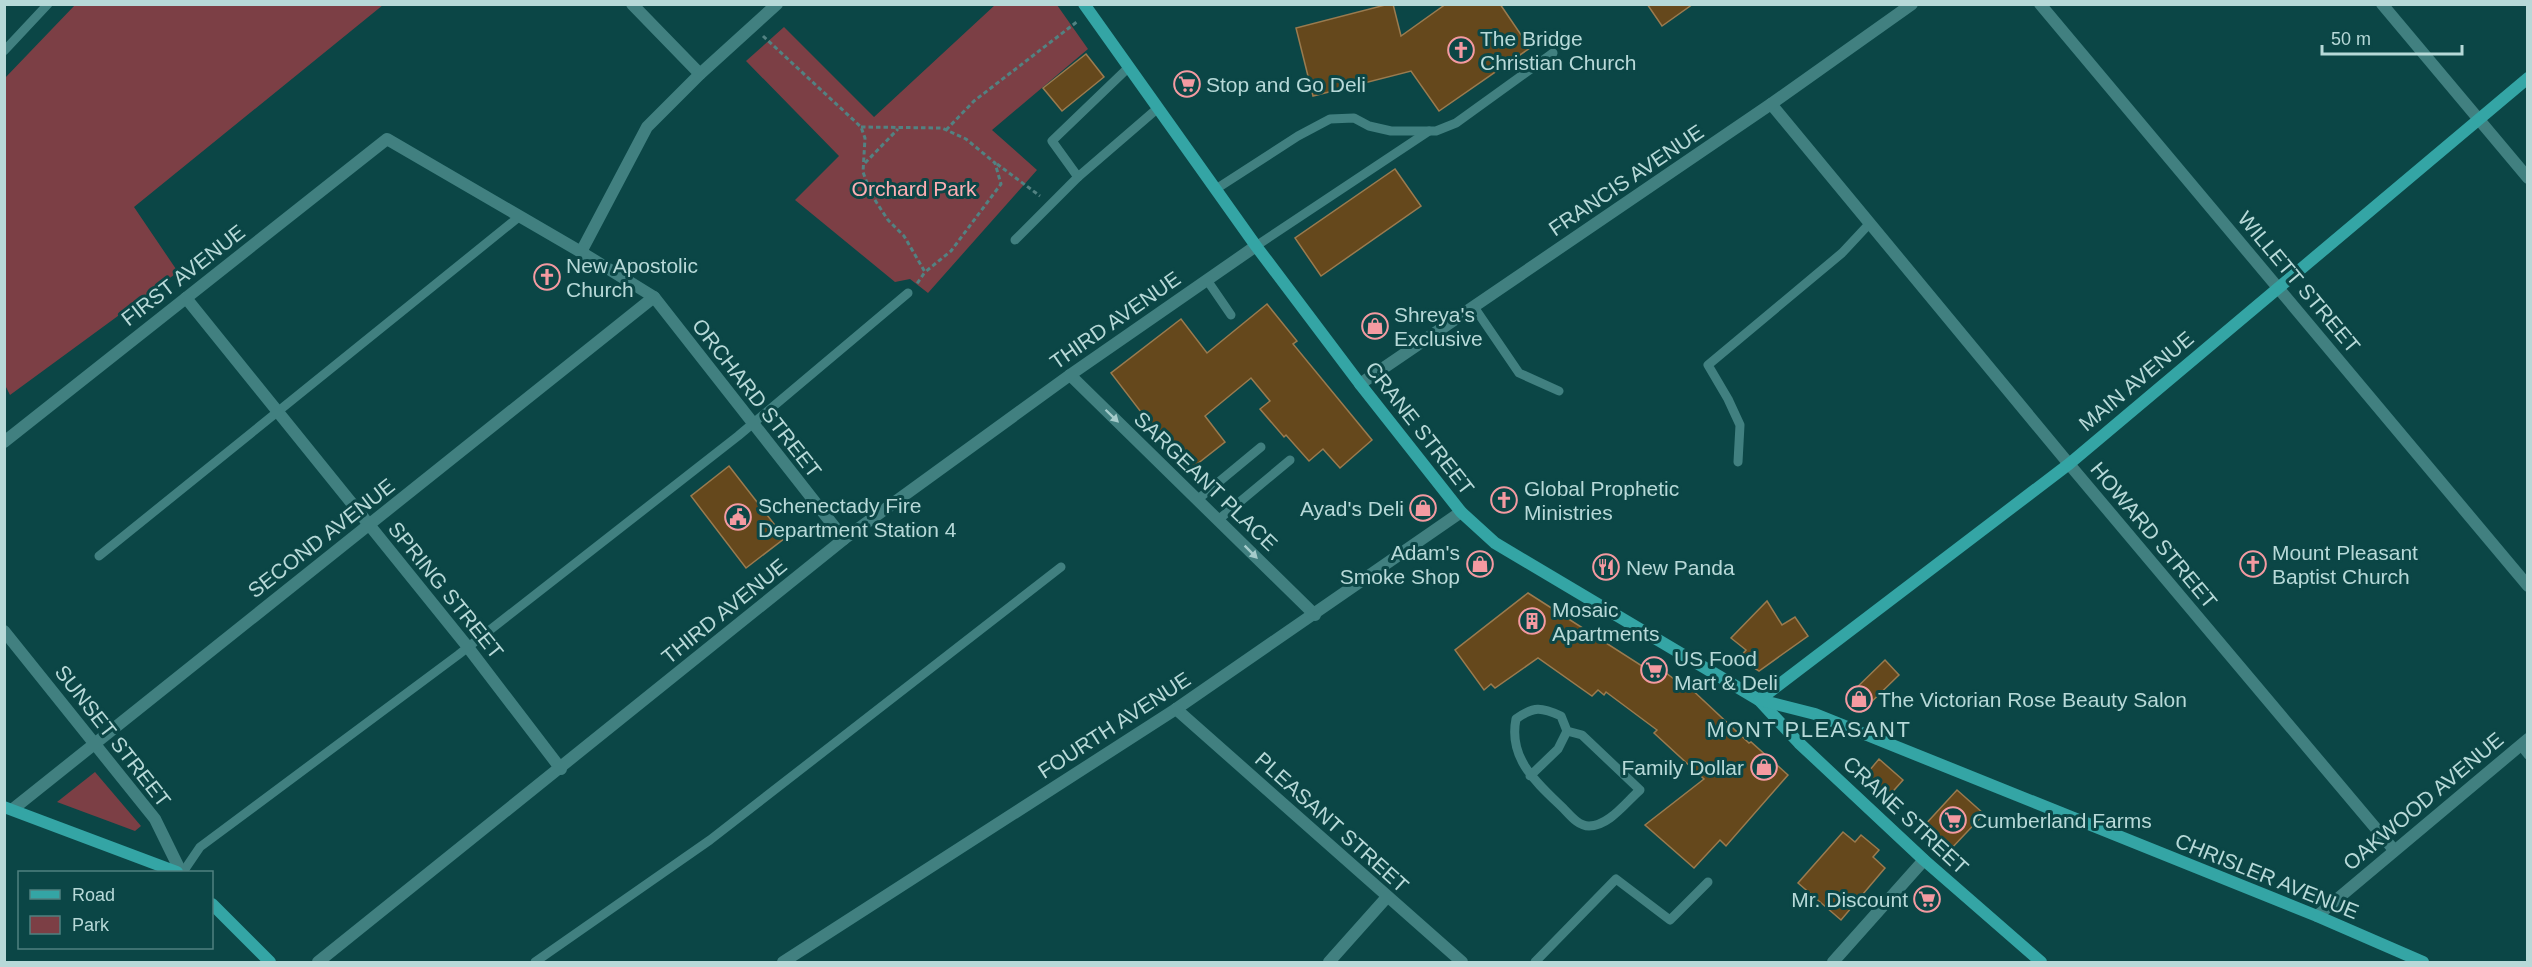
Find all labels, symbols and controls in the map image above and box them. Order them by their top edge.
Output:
scale bar [2322,18,2462,56]
place label: The Bridge Christian Church [1480,27,1636,74]
text: 50 m [2331,29,2371,49]
church icon: The Bridge Christian Church [1446,35,1476,65]
supermarket icon: Stop and Go Deli [1172,69,1202,99]
place label: Stop and Go Deli [1206,73,1366,96]
street label: FRANCIS AVENUE [1544,120,1708,240]
park label: Orchard Park [852,177,977,200]
street label: WILLETT STREET [2233,207,2365,357]
street label: FIRST AVENUE [117,220,249,330]
place label: New Apostolic Church [566,254,698,301]
church icon: New Apostolic Church [532,262,562,292]
street label: THIRD AVENUE [1045,267,1185,373]
place label: Shreya's Exclusive [1394,303,1483,350]
shop icon: Shreya's Exclusive [1360,311,1390,341]
street label: ORCHARD STREET [688,314,826,482]
street label: MAIN AVENUE [2074,327,2198,435]
street label: CRANE STREET [1361,357,1479,499]
street label: SARGEANT PLACE [1130,407,1282,555]
one-way arrow [1104,408,1118,422]
street label: HOWARD STREET [2086,457,2222,613]
street label: SECOND AVENUE [243,474,399,602]
place label: Global Prophetic Ministries [1524,477,1679,524]
church icon: Global Prophetic Ministries [1489,485,1519,515]
shop icon: Ayad's Deli [1408,493,1438,523]
place label: Schenectady Fire Department Station 4 [758,494,957,541]
place label: Ayad's Deli [1300,497,1404,520]
public building icon: Schenectady Fire Department Station 4 [723,502,753,532]
street label: SPRING STREET [384,517,508,663]
place label: Adam's Smoke Shop [1340,541,1460,588]
place label: Mount Pleasant Baptist Church [2272,541,2418,588]
one-way arrow [1244,545,1258,559]
shop icon: Adam's Smoke Shop [1465,549,1495,579]
church icon: Mount Pleasant Baptist Church [2238,549,2268,579]
restaurant icon: New Panda [1591,552,1621,582]
street label: THIRD AVENUE [657,554,791,668]
place label: New Panda [1626,556,1735,579]
place label: Mosaic Apartments [1552,598,1659,645]
building icon: Mosaic Apartments [1517,606,1547,636]
place label: US Food Mart & Deli [1674,647,1778,694]
supermarket icon: US Food Mart & Deli [1639,655,1669,685]
street label: SUNSET STREET [51,661,176,812]
street label: FOURTH AVENUE [1034,667,1194,783]
shop icon: The Victorian Rose Beauty Salon [1844,684,1874,714]
place label: The Victorian Rose Beauty Salon [1878,688,2187,711]
district label: MONT PLEASANT [1707,717,1911,742]
street label: OAKWOOD AVENUE [2338,727,2508,875]
street label: PLEASANT STREET [1251,747,1413,897]
street label: CRANE STREET [1839,751,1973,879]
shop icon: Family Dollar [1749,752,1779,782]
place label: Family Dollar [1621,756,1744,779]
supermarket icon: Cumberland Farms [1938,805,1968,835]
place label: Cumberland Farms [1972,809,2152,832]
street label: CHRISLER AVENUE [2172,829,2362,923]
legend [18,871,213,949]
supermarket icon: Mr. Discount [1912,884,1942,914]
text: Road [72,885,115,905]
place label: Mr. Discount [1791,888,1908,911]
text: Park [72,915,110,935]

